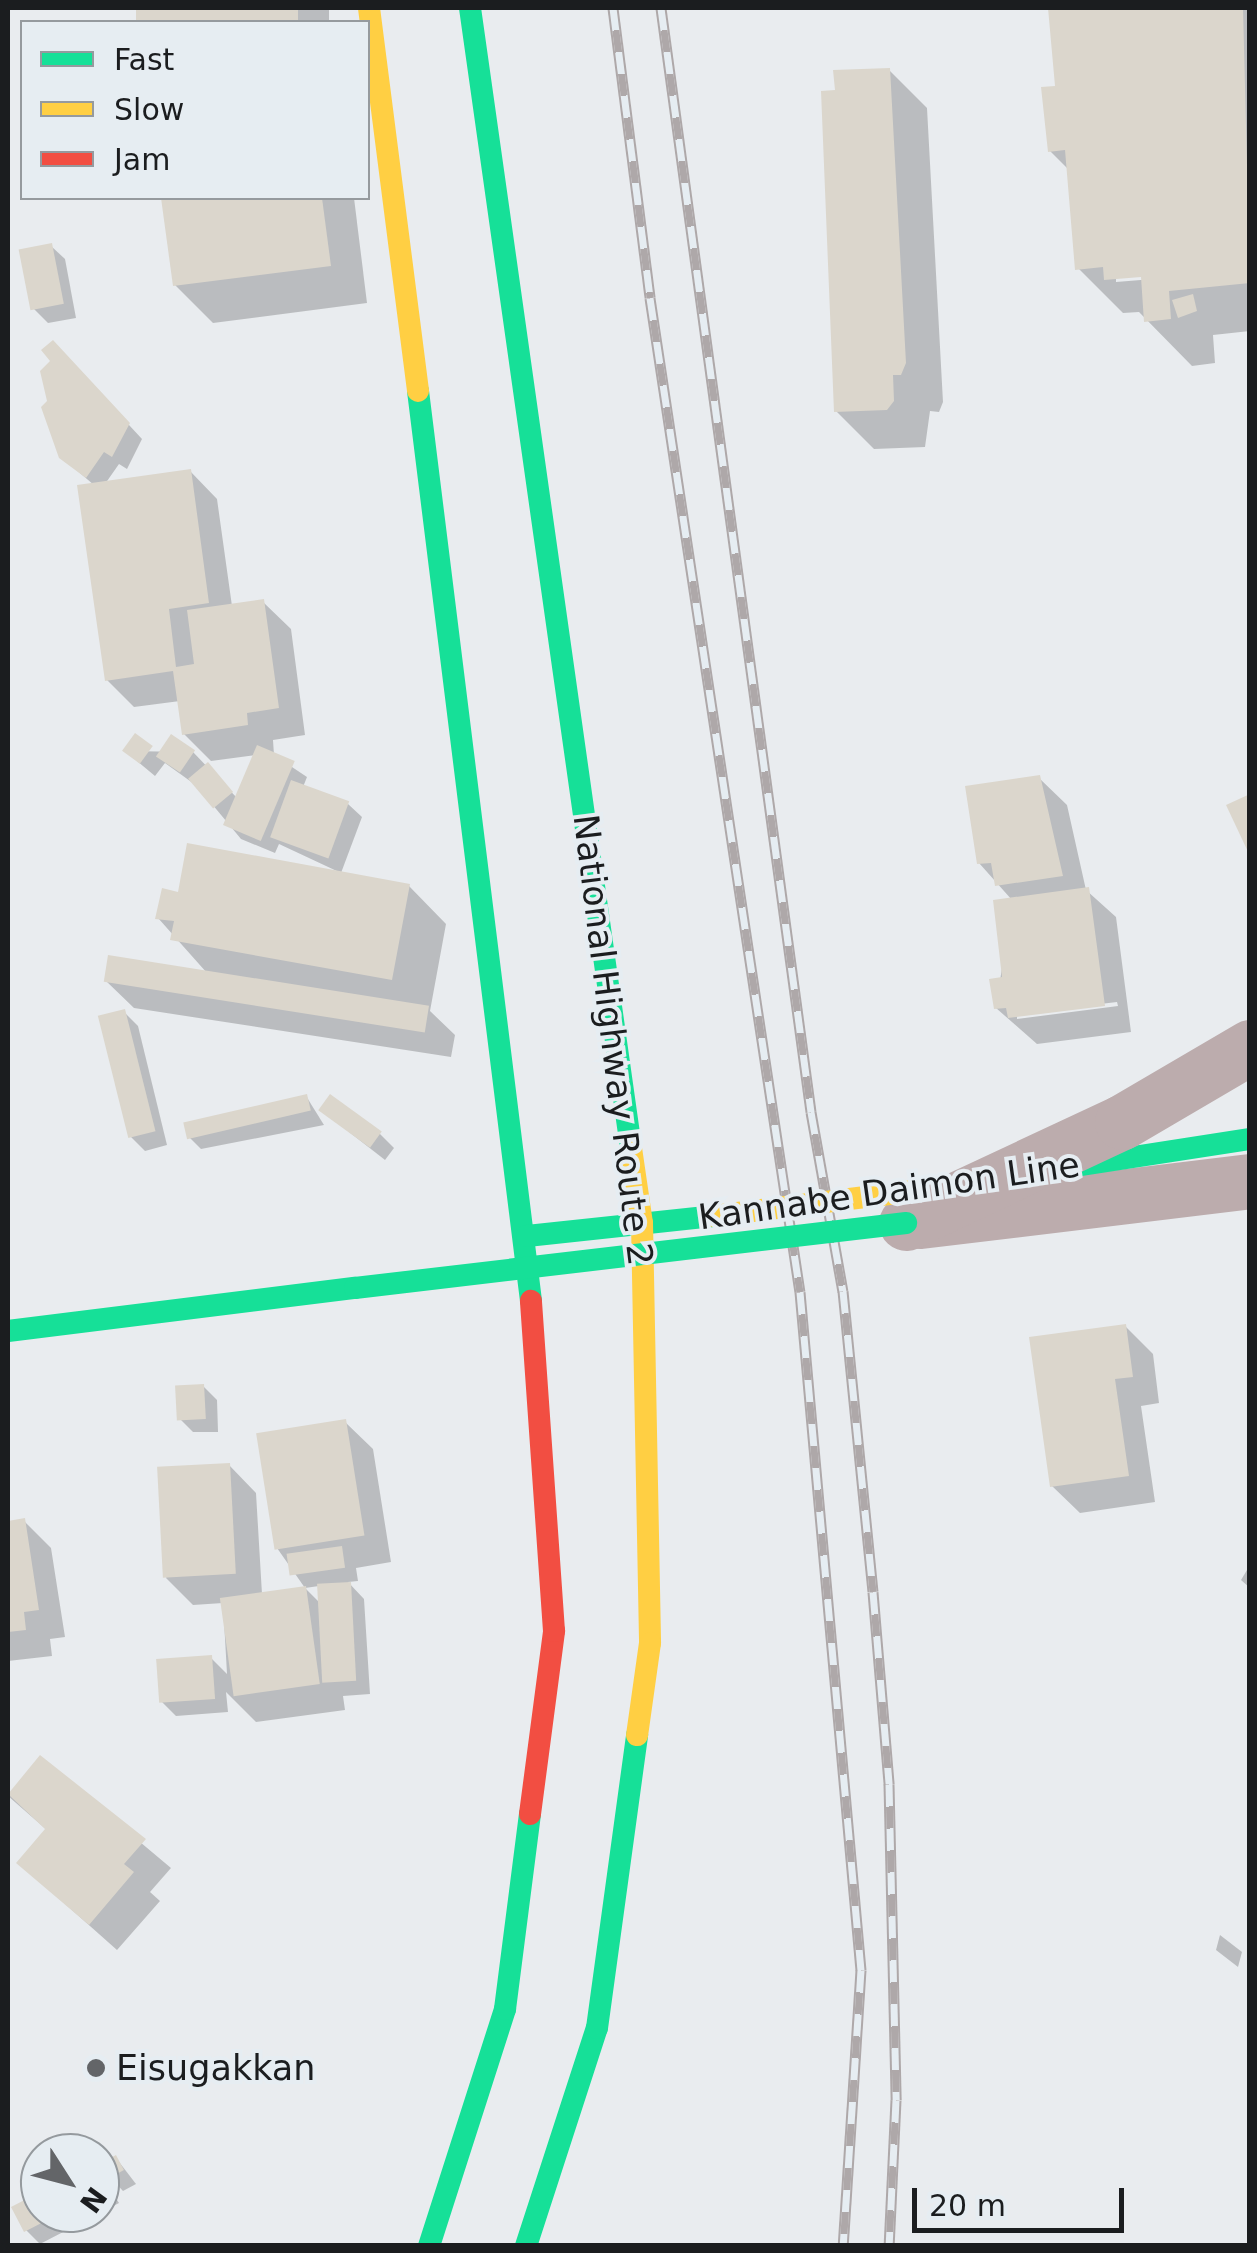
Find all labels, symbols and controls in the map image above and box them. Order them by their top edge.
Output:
legend [20,20,370,200]
text: Fast [114,42,174,77]
text: Slow [114,92,184,127]
text: Jam [114,142,170,177]
street label: National Highway Route 2 [564,812,662,1268]
street label: Kannabe Daimon Line [696,1143,1082,1239]
place label: Eisugakkan [116,2047,315,2089]
marker: Eisugakkan [85,2057,107,2079]
north arrow [20,2133,120,2233]
scale bar [917,2168,1130,2230]
text: N [73,2181,113,2219]
text: 20 m [929,2188,1006,2223]

